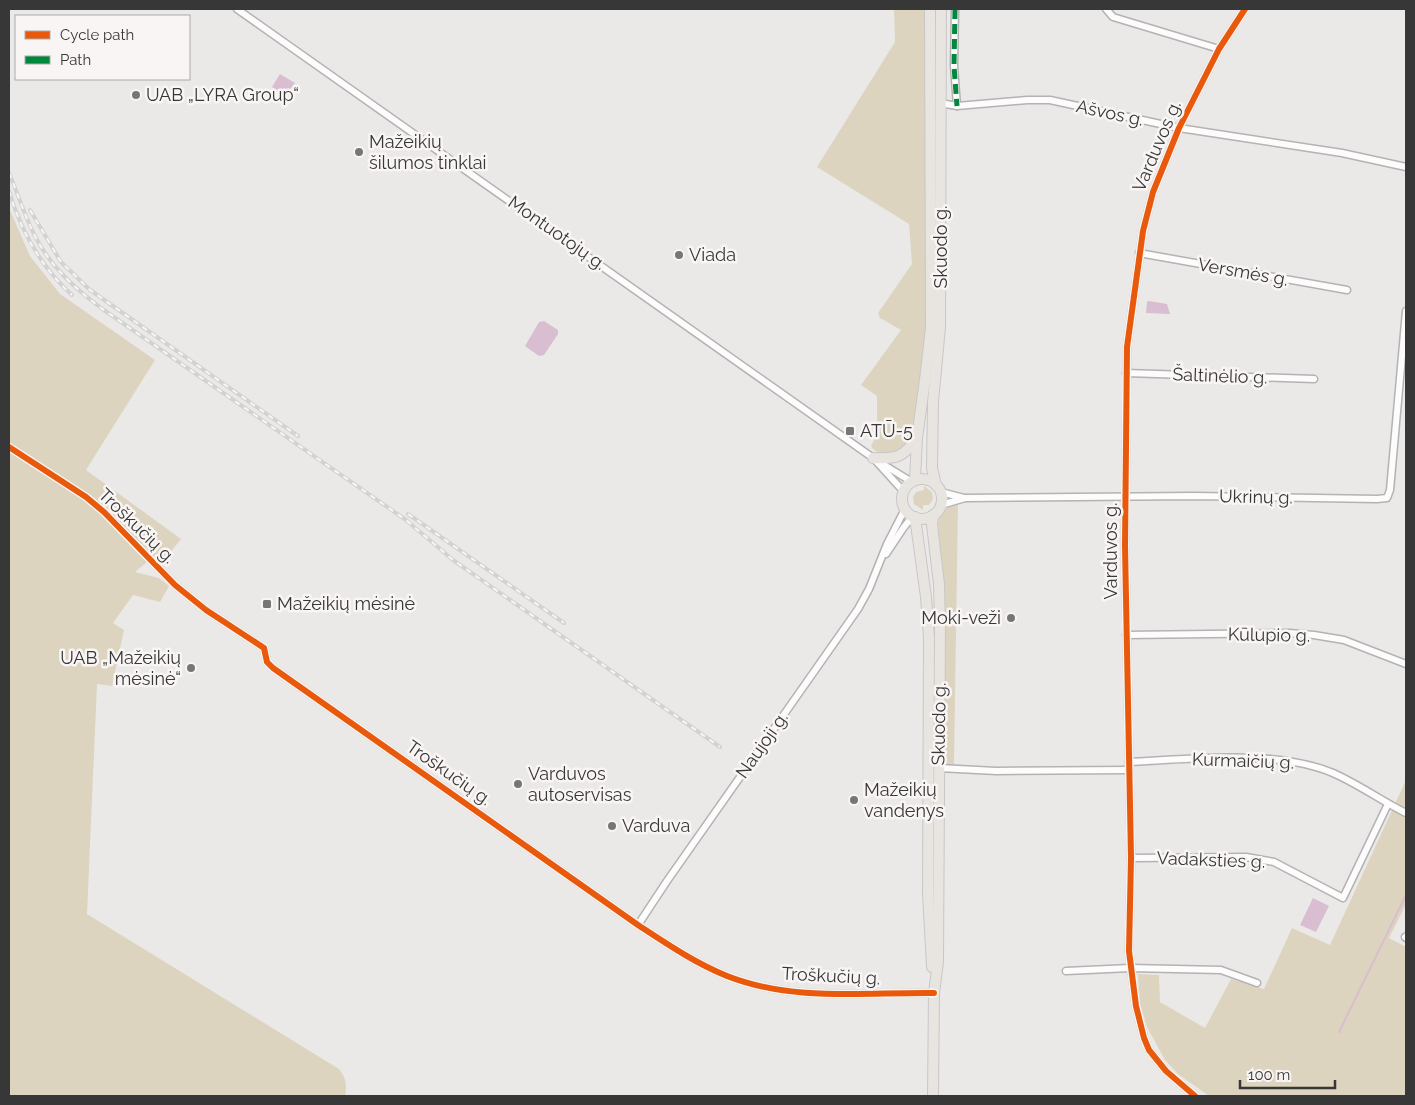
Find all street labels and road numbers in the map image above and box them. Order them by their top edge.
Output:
street label: Ašvos g. [1075,95,1146,130]
street label: Varduvos g. [1128,97,1185,194]
street label: Montuotojų g. [504,191,610,274]
street label: Skuodo g. [930,206,951,288]
street label: Versmės g. [1196,253,1290,290]
street label: Šaltinėlio g. [1172,362,1268,388]
street label: Troškučių g. [95,484,180,567]
street label: Ukrinų g. [1219,485,1293,508]
street label: Varduvos g. [1100,503,1121,599]
street label: Kūlupio g. [1228,623,1310,646]
street label: Skuodo g. [927,682,950,766]
street label: Naujoji g. [731,707,792,782]
street label: Troškučių g. [403,736,496,809]
street label: Kurmaičių g. [1192,748,1294,773]
street label: Vadaksties g. [1156,847,1266,872]
street label: Troškučių g. [781,962,881,989]

